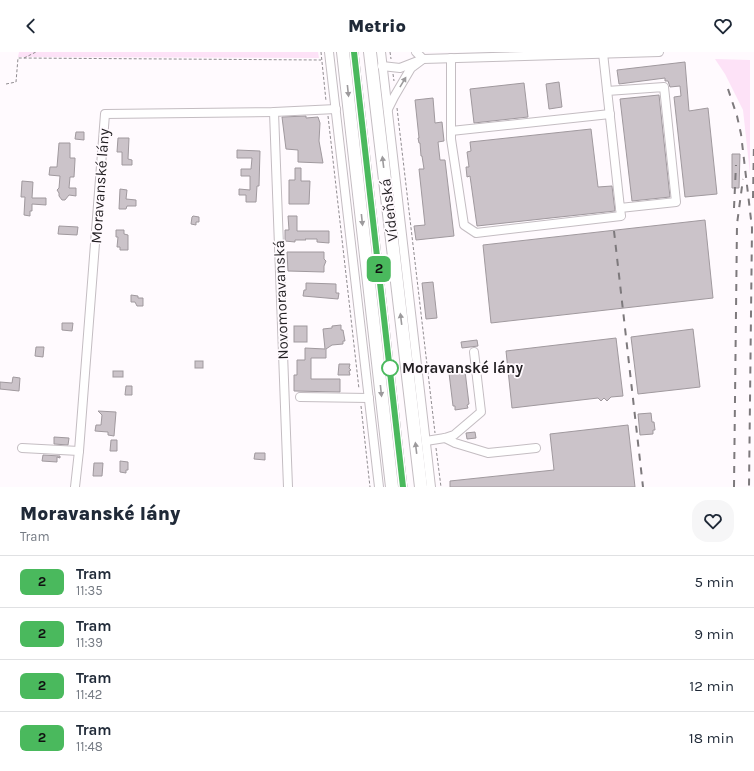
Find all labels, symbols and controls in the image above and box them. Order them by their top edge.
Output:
icon: back [20,15,42,37]
text: Metrio [348,15,406,37]
icon: heart [712,15,734,37]
one-way arrow [399,76,406,88]
one-way arrow [344,85,351,97]
street label: Moravanské lány [87,128,113,244]
one-way arrow [380,156,386,168]
street label: Vídeňská [376,178,402,242]
one-way arrow [359,214,365,226]
street label: Novomoravanská [270,240,292,360]
line badge: 2 [366,256,392,282]
text: 2 [375,260,383,277]
one-way arrow [398,313,404,325]
marker: Moravanské lány [381,359,399,377]
place label: Moravanské lány [402,359,523,377]
one-way arrow [378,385,384,397]
one-way arrow [413,442,419,454]
button: heart [692,500,734,542]
text: Moravanské lány [20,503,180,525]
text: Tram [20,529,50,544]
text: Tram [76,565,112,583]
text: 2 [38,573,46,590]
text: 5 min [694,573,734,591]
text: 11:35 [76,583,103,598]
text: Tram [76,617,112,635]
text: 2 [38,625,46,642]
text: 9 min [694,625,734,643]
text: 11:39 [76,635,103,650]
text: Tram [76,669,112,687]
text: 2 [38,677,46,694]
text: 12 min [689,677,734,695]
text: 11:42 [76,687,102,702]
text: Tram [76,721,112,739]
text: 2 [38,729,46,746]
text: 18 min [689,729,734,747]
text: 11:48 [76,739,103,754]

